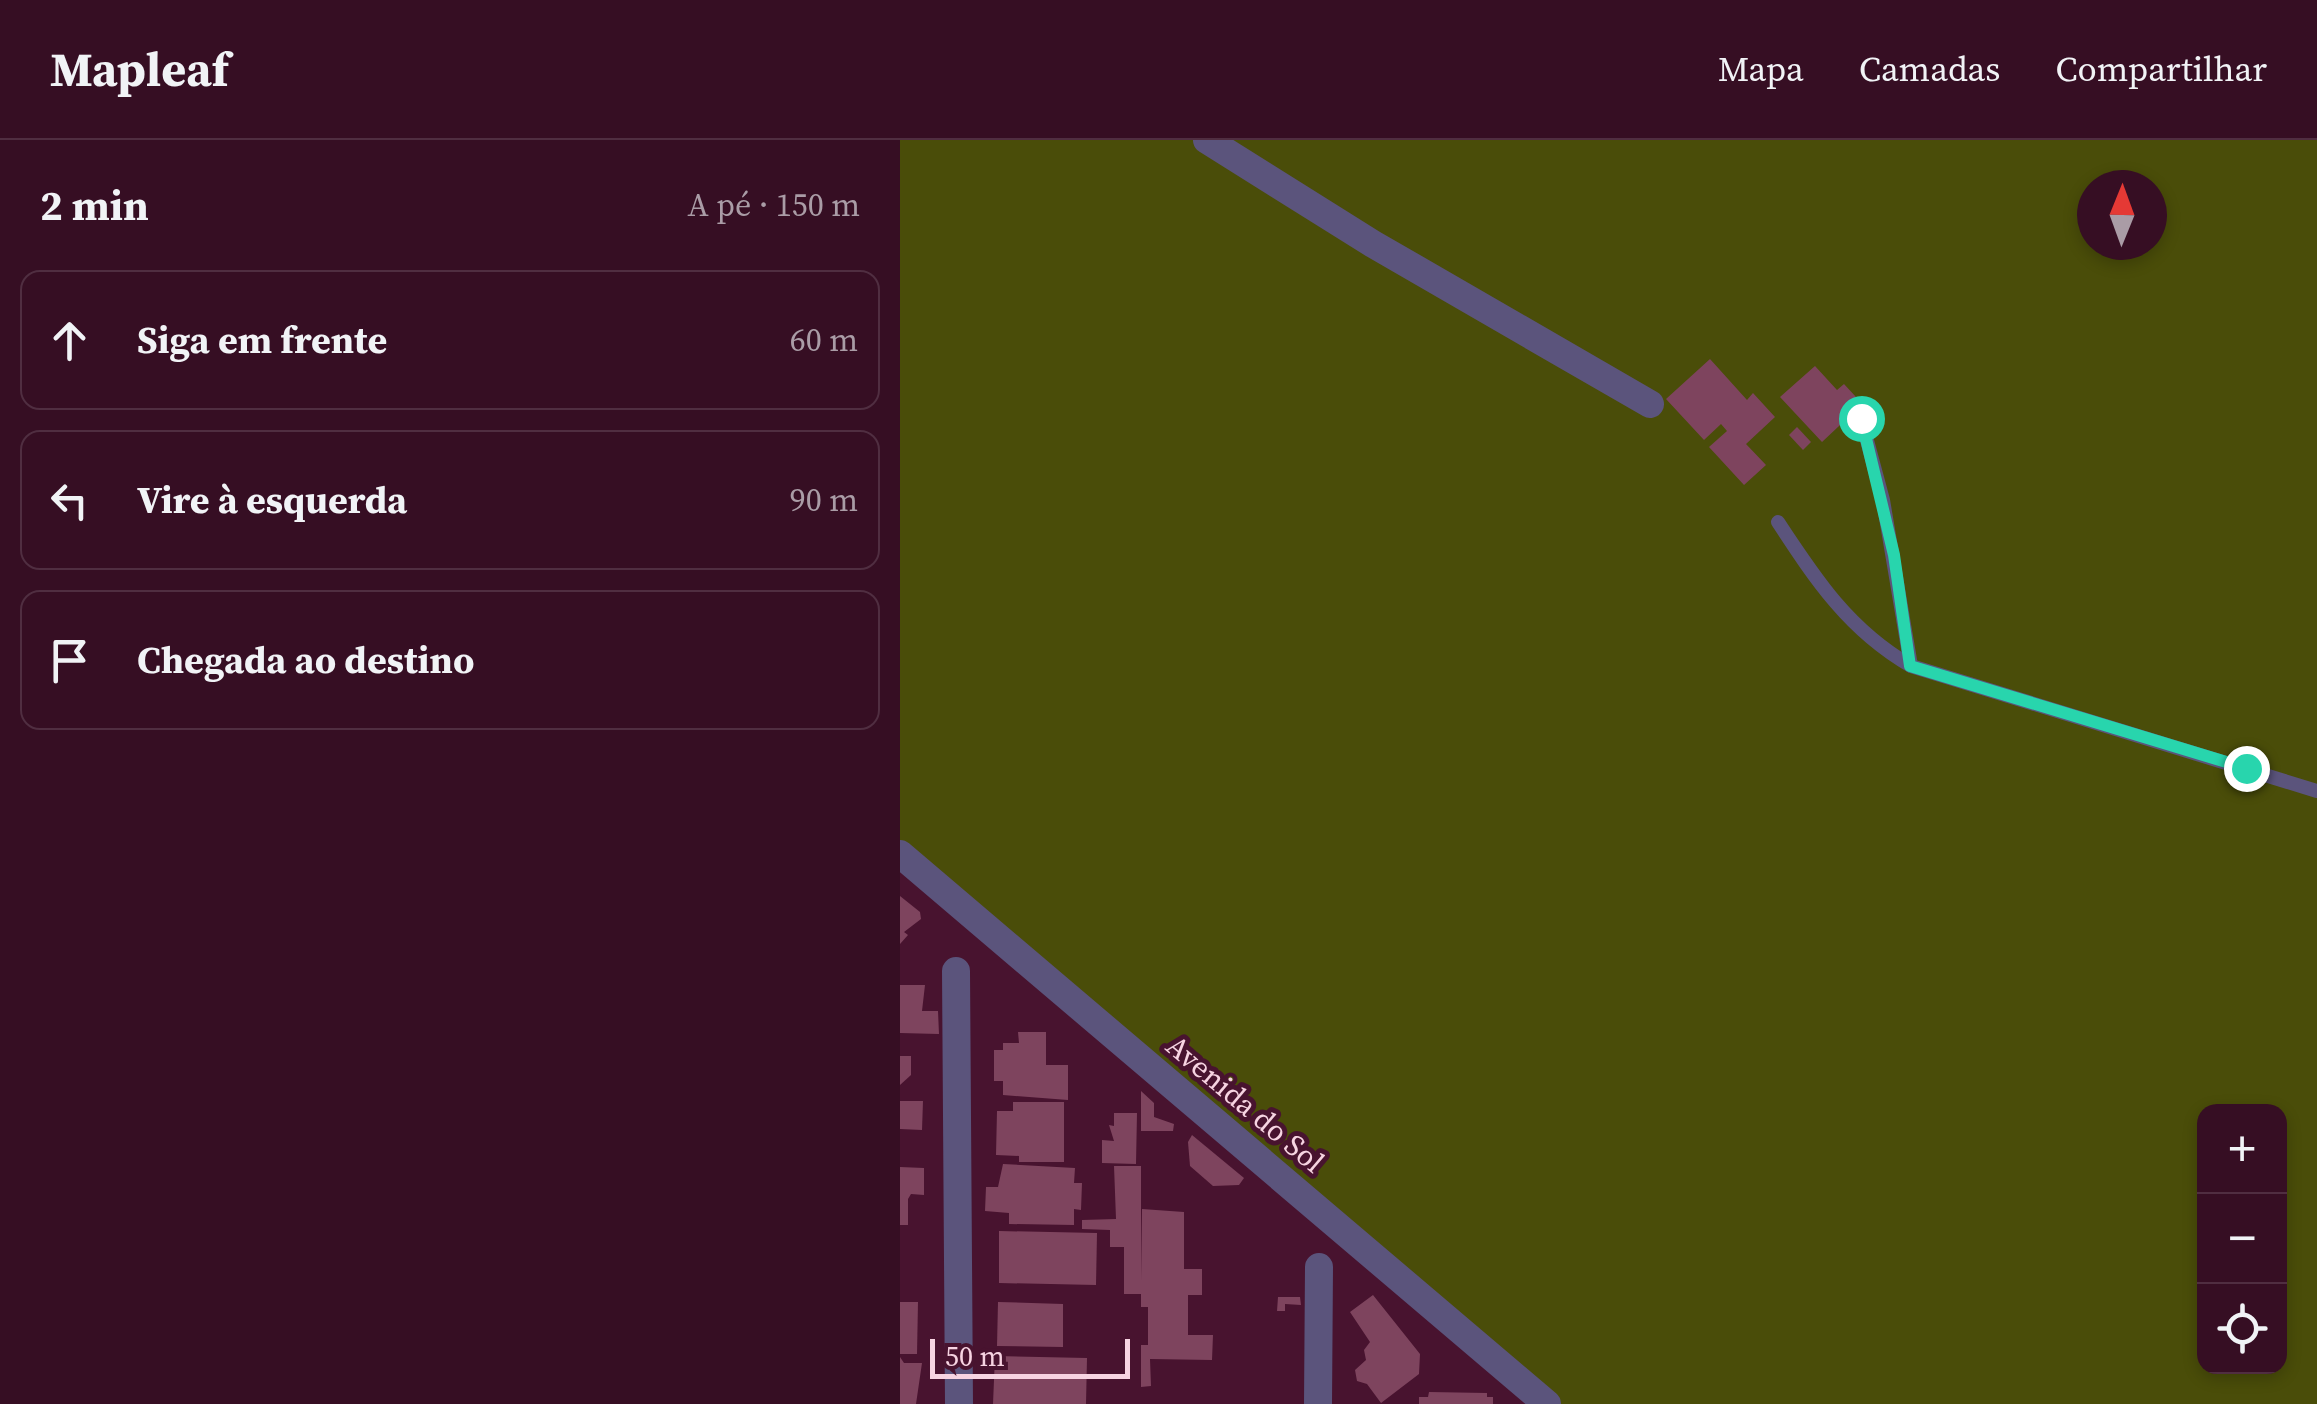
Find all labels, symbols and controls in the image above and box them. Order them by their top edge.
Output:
text: Mapleaf [50,36,229,102]
text: Mapa [1718,45,1804,93]
text: Camadas [1859,45,2000,93]
text: Compartilhar [2055,45,2267,93]
north arrow [2077,170,2167,260]
text: 2 min [40,176,149,234]
text: A pé · 150 m [688,183,860,227]
icon: ahead [42,313,97,368]
text: Siga em frente [137,314,387,366]
text: 60 m [790,318,858,362]
route start [1839,396,1885,442]
icon: left [42,473,97,528]
text: Vire à esquerda [137,474,407,526]
text: 90 m [790,478,858,522]
icon: arrive [42,633,97,688]
text: Chegada ao destino [137,634,475,686]
route end [2224,746,2270,792]
street label: Avenida do Sol [1157,1025,1333,1182]
map controls [2197,1104,2287,1374]
button: + [2197,1104,2287,1194]
button: − [2197,1194,2287,1284]
button: locate [2197,1284,2287,1374]
scale bar [930,1334,1130,1378]
text: 50 m [945,1337,1005,1375]

